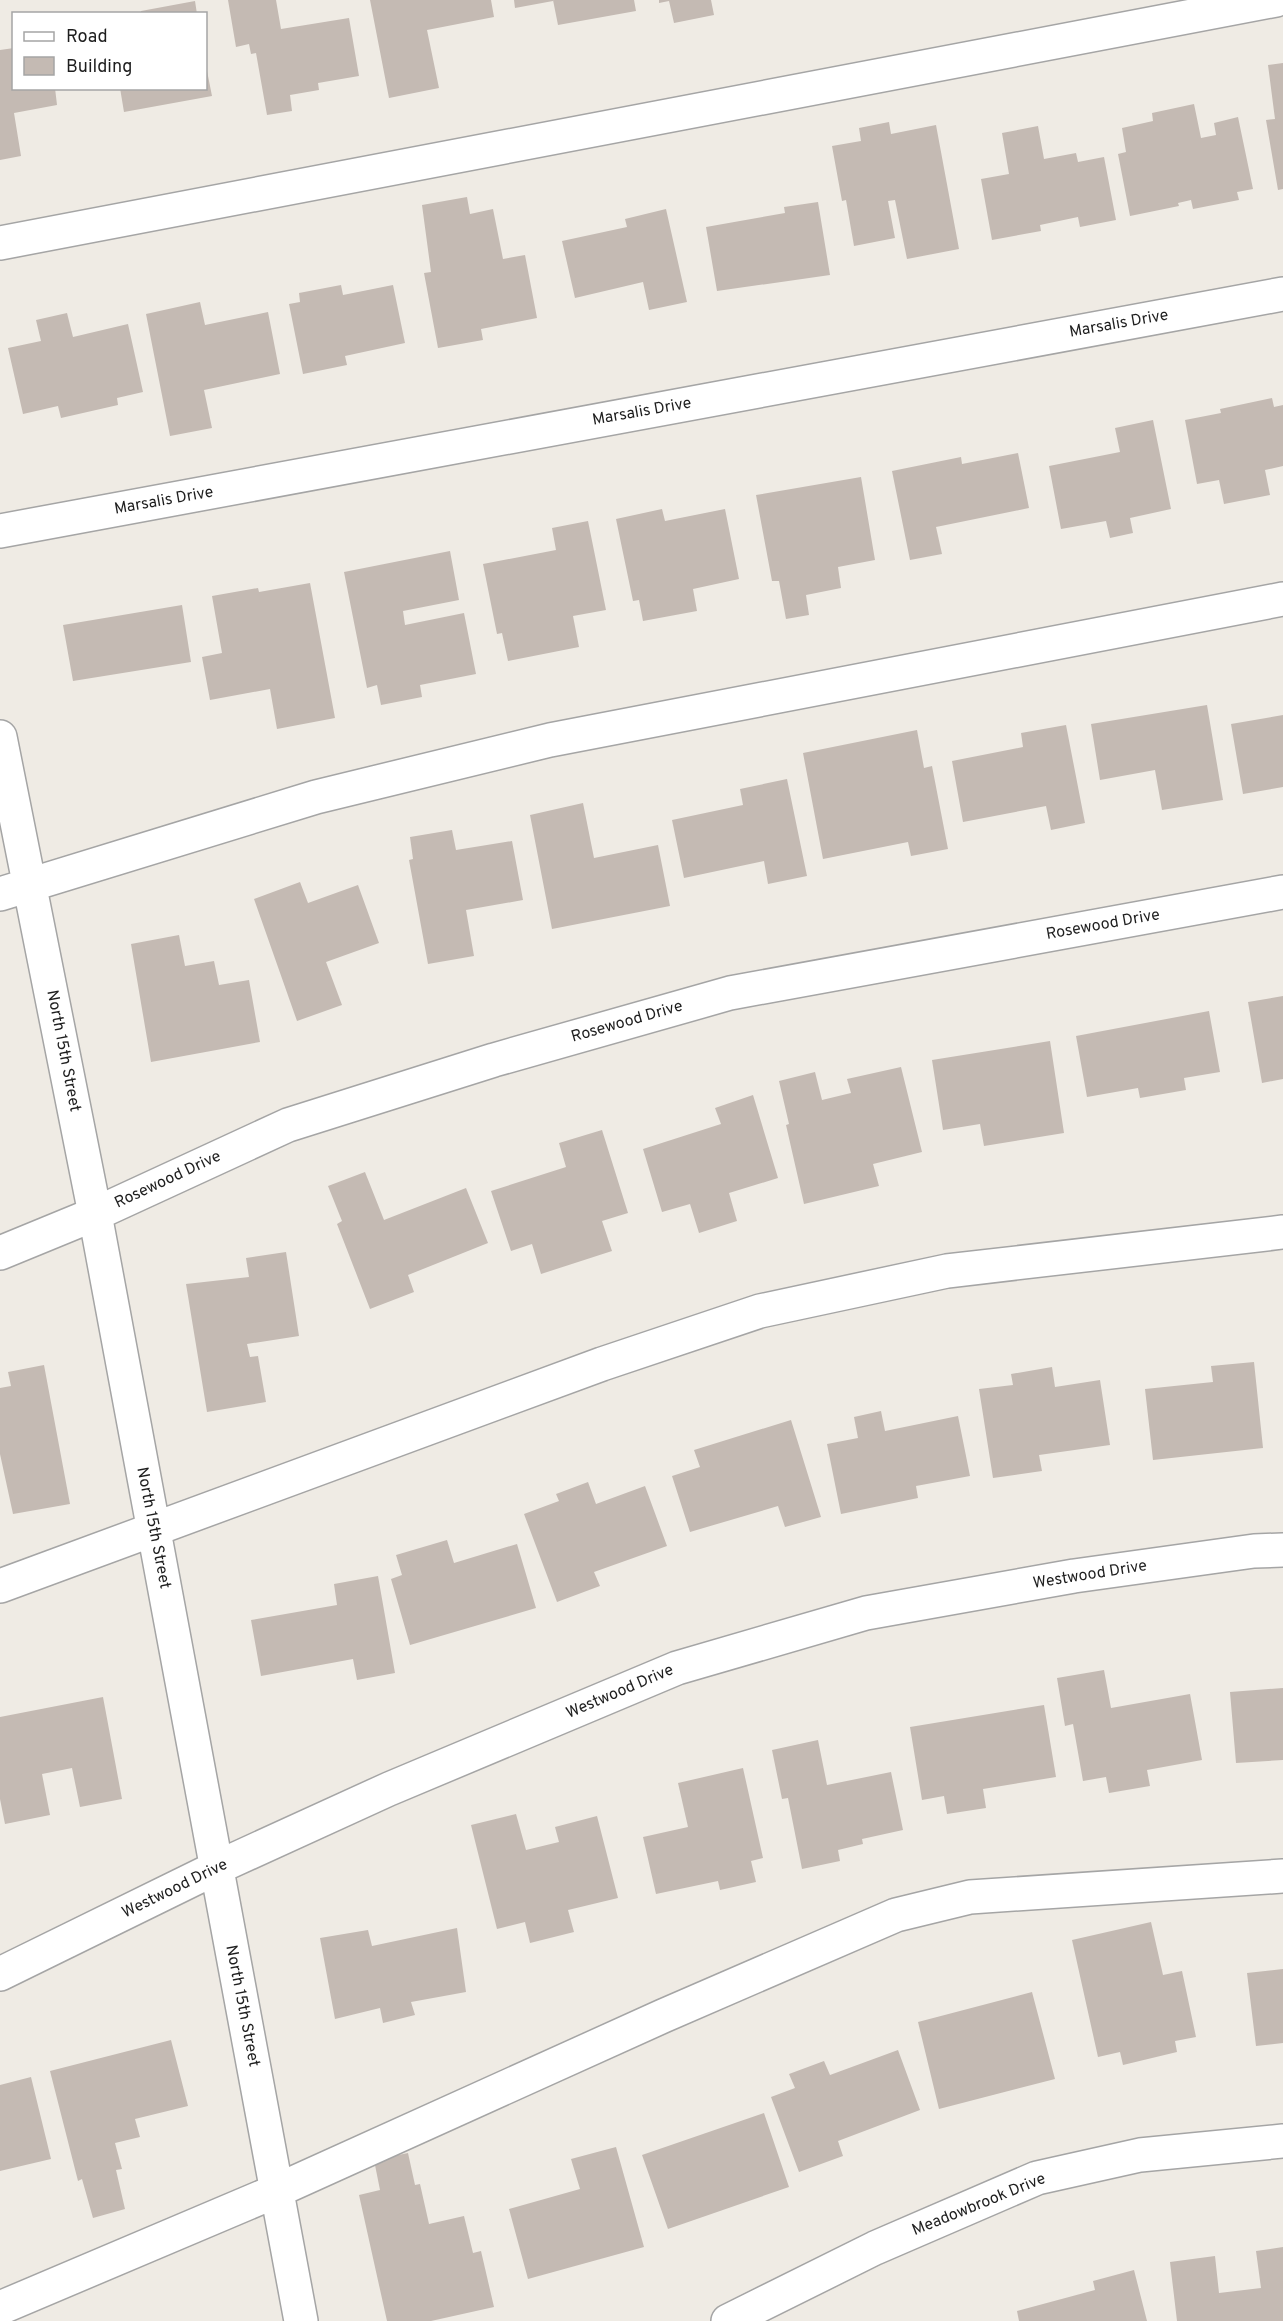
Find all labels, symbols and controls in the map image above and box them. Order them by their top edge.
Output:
legend [12,12,207,90]
text: Road [66,26,108,49]
text: Building [66,56,132,79]
street label: Marsalis Drive [1068,305,1170,343]
street label: Marsalis Drive [591,393,693,431]
street label: Marsalis Drive [113,482,215,520]
street label: Rosewood Drive [1045,905,1161,945]
street label: North 15th Street [41,988,85,1114]
street label: Rosewood Drive [569,997,685,1047]
street label: Rosewood Drive [112,1147,224,1213]
street label: North 15th Street [131,1465,175,1591]
street label: Westwood Drive [1032,1556,1148,1594]
street label: Westwood Drive [563,1660,677,1724]
street label: Westwood Drive [119,1855,231,1923]
street label: North 15th Street [220,1943,264,2069]
street label: Meadowbrook Drive [909,2169,1049,2241]

